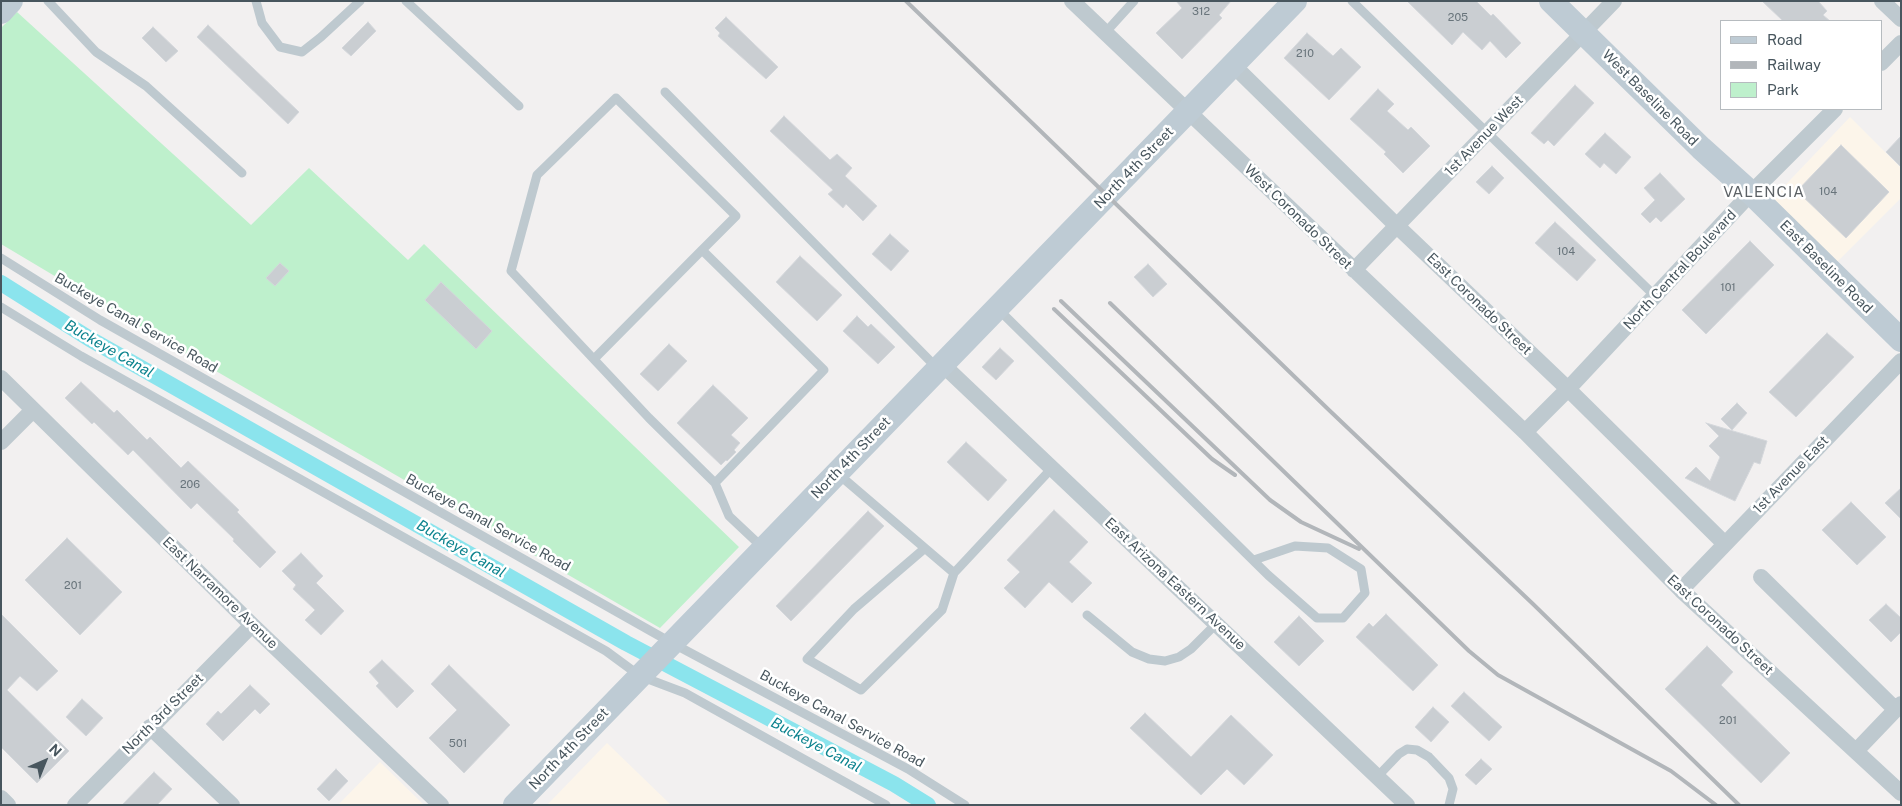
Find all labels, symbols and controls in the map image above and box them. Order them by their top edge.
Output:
house number: 312 [1192,5,1210,19]
house number: 205 [1448,11,1468,25]
legend [1720,20,1882,110]
text: Road [1767,31,1803,48]
house number: 210 [1296,47,1314,61]
street label: West Baseline Road [1599,47,1701,149]
text: Railway [1767,56,1821,73]
text: Park [1767,81,1799,98]
street label: 1st Avenue West [1441,92,1527,180]
street label: North 4th Street [1091,124,1177,212]
street label: West Coronado Street [1241,161,1355,273]
district label: VALENCIA [1722,183,1806,201]
house number: 104 [1819,185,1837,199]
street label: North Central Boulevard [1620,207,1740,333]
street label: East Baseline Road [1776,217,1876,317]
house number: 104 [1557,245,1575,259]
street label: East Coronado Street [1423,250,1535,358]
street label: Buckeye Canal Service Road [52,269,220,377]
house number: 101 [1720,281,1736,295]
water label: Buckeye Canal [61,316,157,382]
street label: North 4th Street [808,414,894,502]
street label: 1st Avenue East [1750,433,1832,517]
street label: Buckeye Canal Service Road [403,471,573,575]
house number: 206 [180,478,200,492]
street label: East Arizona Eastern Avenue [1101,514,1249,654]
water label: Buckeye Canal [413,516,509,582]
street label: East Narramore Avenue [159,534,281,652]
street label: East Coronado Street [1663,571,1777,679]
house number: 201 [64,579,82,593]
street label: Buckeye Canal Service Road [757,667,927,771]
street label: North 3rd Street [119,670,207,758]
street label: North 4th Street [526,705,612,793]
water label: Buckeye Canal [768,714,864,776]
house number: 201 [1719,714,1737,728]
north arrow [20,736,70,786]
house number: 501 [449,737,467,751]
text: N [46,741,65,760]

